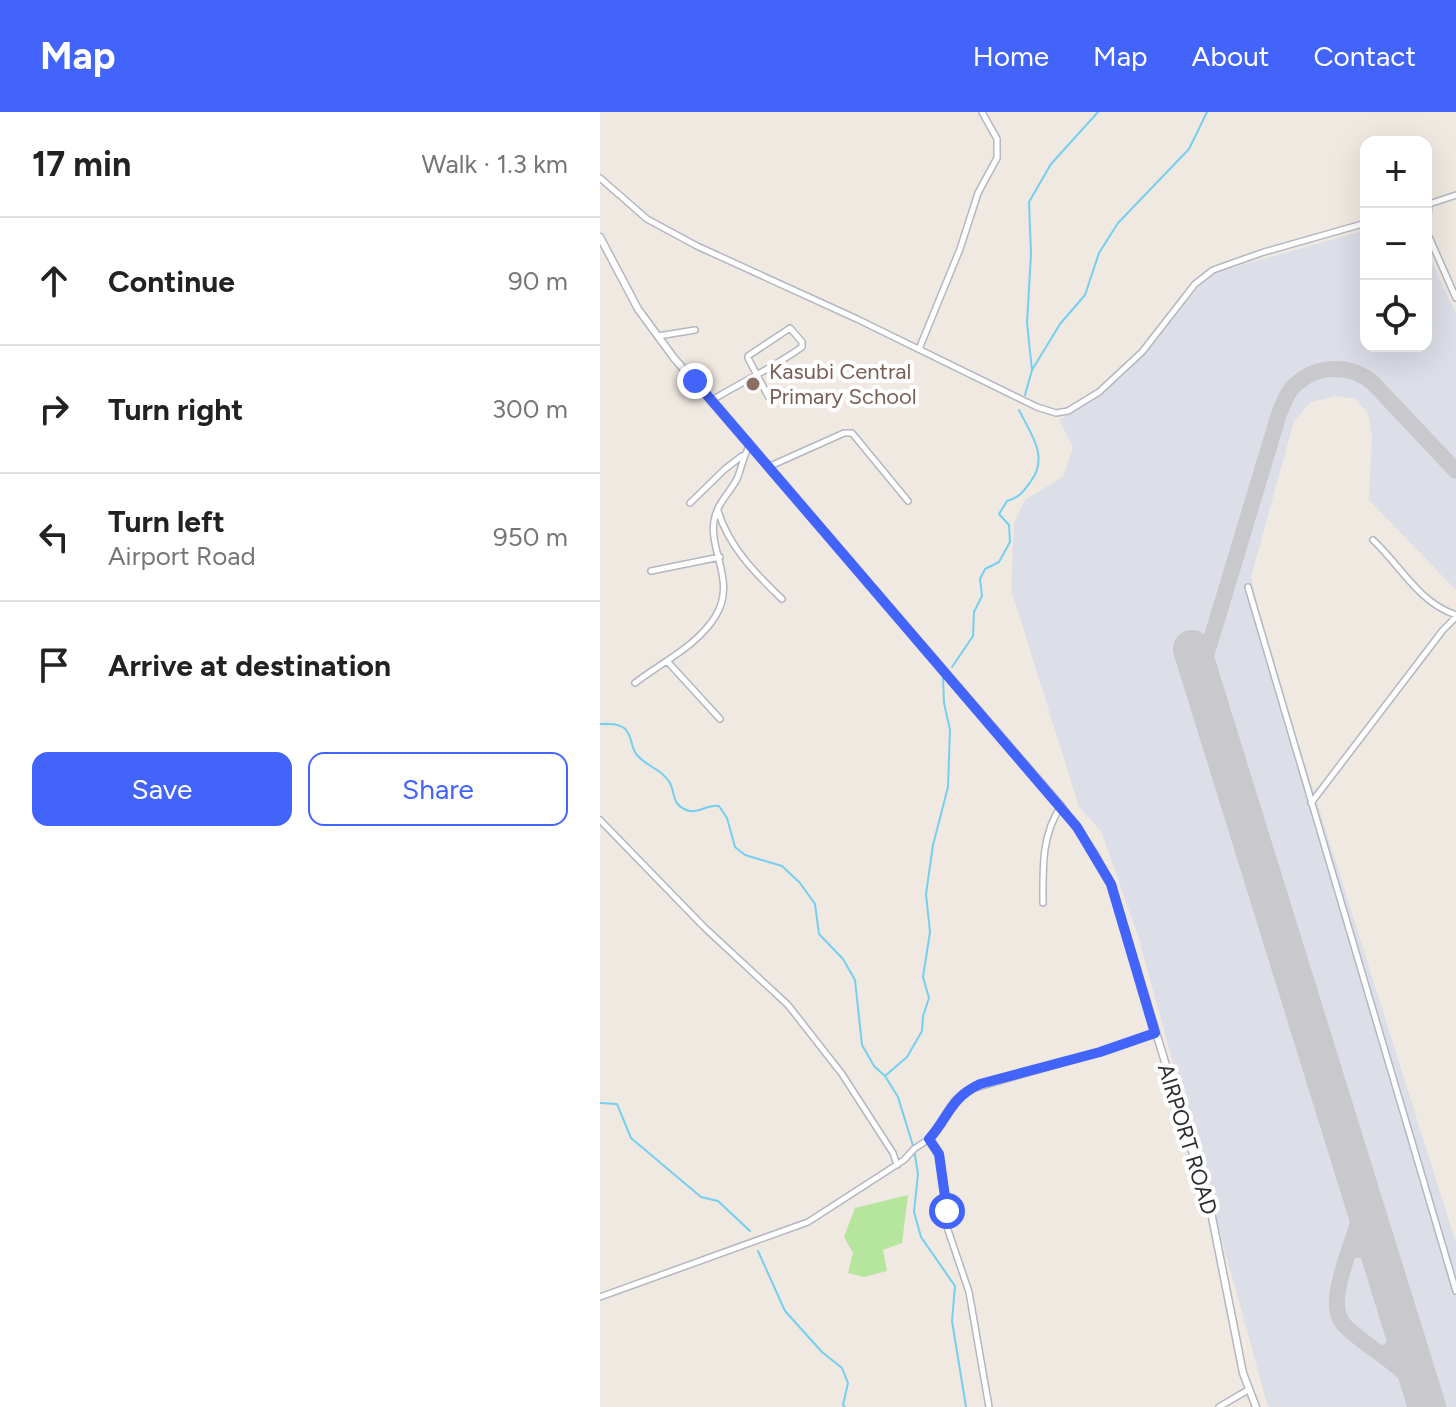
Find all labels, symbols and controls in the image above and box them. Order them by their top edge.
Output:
text: Map [40,33,116,79]
text: Home [973,39,1049,73]
text: Map [1093,39,1148,73]
text: About [1192,39,1269,73]
text: Contact [1313,39,1416,73]
map controls [1360,136,1432,352]
button: + [1360,136,1432,208]
text: 17 min [32,144,131,185]
text: Walk · 1.3 km [422,148,568,180]
button: − [1360,208,1432,280]
icon: ahead [32,259,76,303]
text: Continue [108,263,235,300]
text: 90 m [508,265,568,297]
button: locate [1360,280,1432,352]
place label: Kasubi Central Primary School [769,358,917,410]
route end [677,363,713,399]
marker: Kasubi Central Primary School [744,375,762,393]
icon: right [32,387,76,431]
text: Turn right [108,391,243,428]
text: 300 m [492,393,568,425]
text: Turn left [108,503,225,540]
icon: left [32,515,76,559]
text: 950 m [493,521,568,553]
text: Airport Road [108,540,256,572]
icon: arrive [32,643,76,687]
text: Arrive at destination [108,647,391,684]
button: Save [32,752,292,826]
button: Share [308,752,568,826]
street label: AIRPORT ROAD [1152,1060,1223,1218]
route start [929,1193,965,1229]

